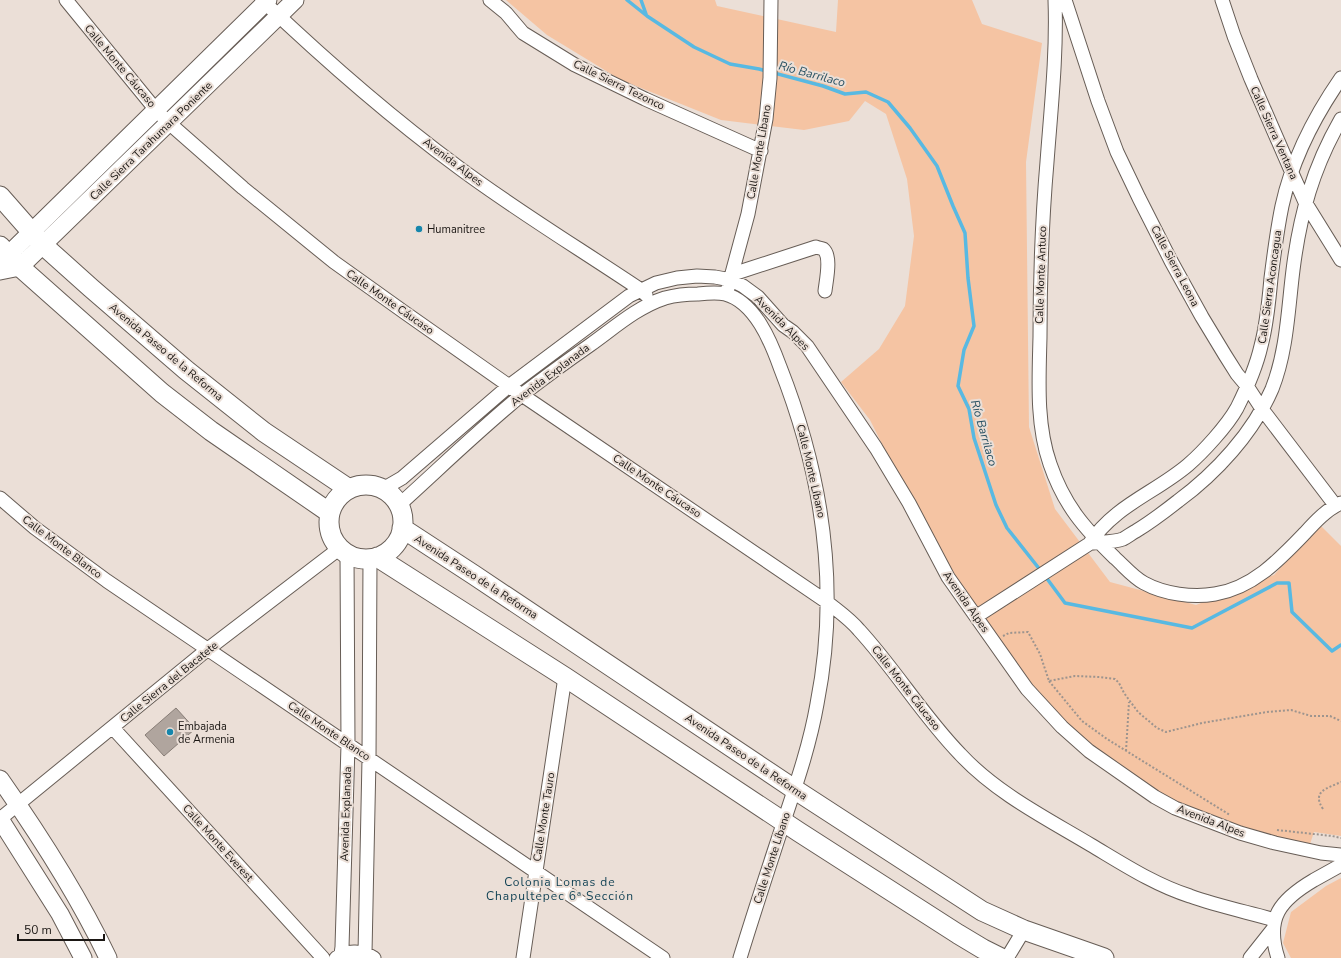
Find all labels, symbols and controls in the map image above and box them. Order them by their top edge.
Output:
street label: Calle Monte Cáucaso [81,21,159,111]
street label: Calle Sierra Tezonco [571,56,667,114]
water label: Río Barrilaco [777,57,847,91]
street label: Calle Sierra Tarahumara Poniente [87,78,216,204]
street label: Calle Sierra Ventana [1247,84,1301,182]
street label: Calle Monte Líbano [743,104,775,200]
street label: Avenida Alpes [420,134,486,190]
place label: Humanitree [427,222,485,237]
street label: Calle Sierra Leona [1147,223,1203,309]
marker: Humanitree [414,224,424,234]
street label: Calle Monte Antuco [1032,226,1050,324]
street label: Calle Sierra Aconcagua [1255,229,1285,345]
street label: Calle Monte Cáucaso [343,266,437,338]
street label: Avenida Alpes [751,292,813,354]
street label: Avenida Paseo de la Reforma [106,300,226,404]
street label: Avenida Explanada [508,340,593,410]
water label: Río Barrilaco [967,398,1001,468]
street label: Calle Monte Líbano [793,423,829,519]
street label: Calle Monte Cáucaso [610,451,704,521]
street label: Calle Monte Blanco [19,512,105,582]
street label: Avenida Paseo de la Reforma [411,531,541,623]
street label: Avenida Alpes [939,568,993,636]
street label: Calle Sierra del Bacatete [117,638,221,726]
street label: Calle Monte Cáucaso [868,642,944,734]
street label: Calle Monte Blanco [285,698,373,764]
street label: Avenida Paseo de la Reforma [682,710,810,804]
place label: Embajada de Armenia [178,719,235,747]
marker: Embajada de Armenia [165,727,175,737]
street label: Avenida Explanada [337,766,355,862]
street label: Calle Monte Tauro [530,771,558,863]
street label: Calle Monte Everest [179,801,257,885]
street label: Avenida Alpes [1175,801,1247,841]
street label: Calle Monte Líbano [750,810,794,906]
district label: Colonia Lomas de Chapultepec 6ª Sección [486,874,634,904]
scale bar [18,916,104,942]
text: 50 m [24,922,52,938]

